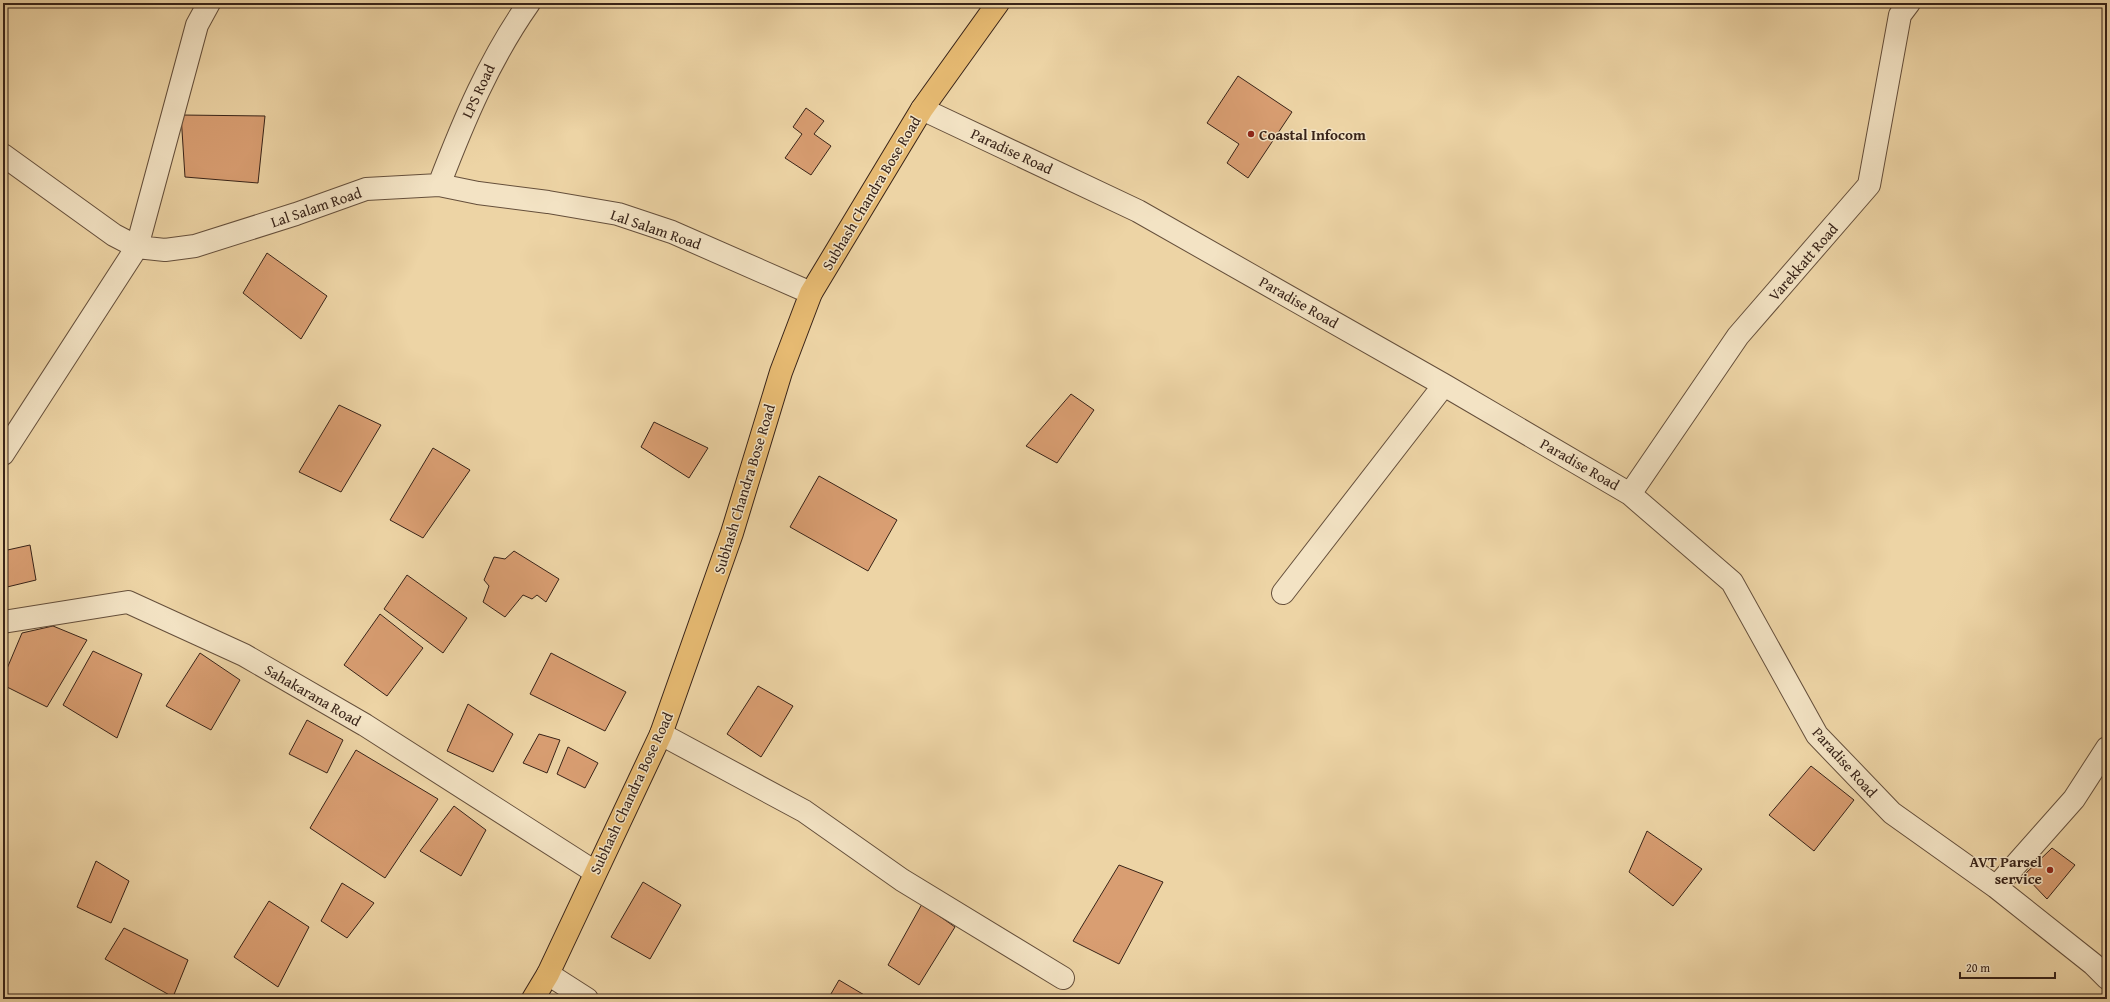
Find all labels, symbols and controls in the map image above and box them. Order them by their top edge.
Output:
street label: LPS Road [456,61,500,121]
street label: Subhash Chandra Bose Road [816,112,926,274]
street label: Paradise Road [968,123,1056,179]
place label: Coastal Infocom [1259,124,1366,145]
marker: Coastal Infocom [1246,129,1256,139]
street label: Lal Salam Road [268,182,364,232]
street label: Lal Salam Road [608,204,704,254]
street label: Varekkatt Road [1763,219,1843,305]
street label: Paradise Road [1256,271,1342,333]
street label: Subhash Chandra Bose Road [708,401,780,577]
street label: Paradise Road [1537,433,1623,495]
street label: Sahakarana Road [261,659,365,731]
street label: Subhash Chandra Bose Road [584,708,678,878]
street label: Paradise Road [1808,722,1882,802]
place label: AVT Parsel service [1970,851,2042,889]
marker: AVT Parsel service [2045,865,2055,875]
scale bar [1960,954,2055,980]
text: 20 m [1966,959,1990,976]

